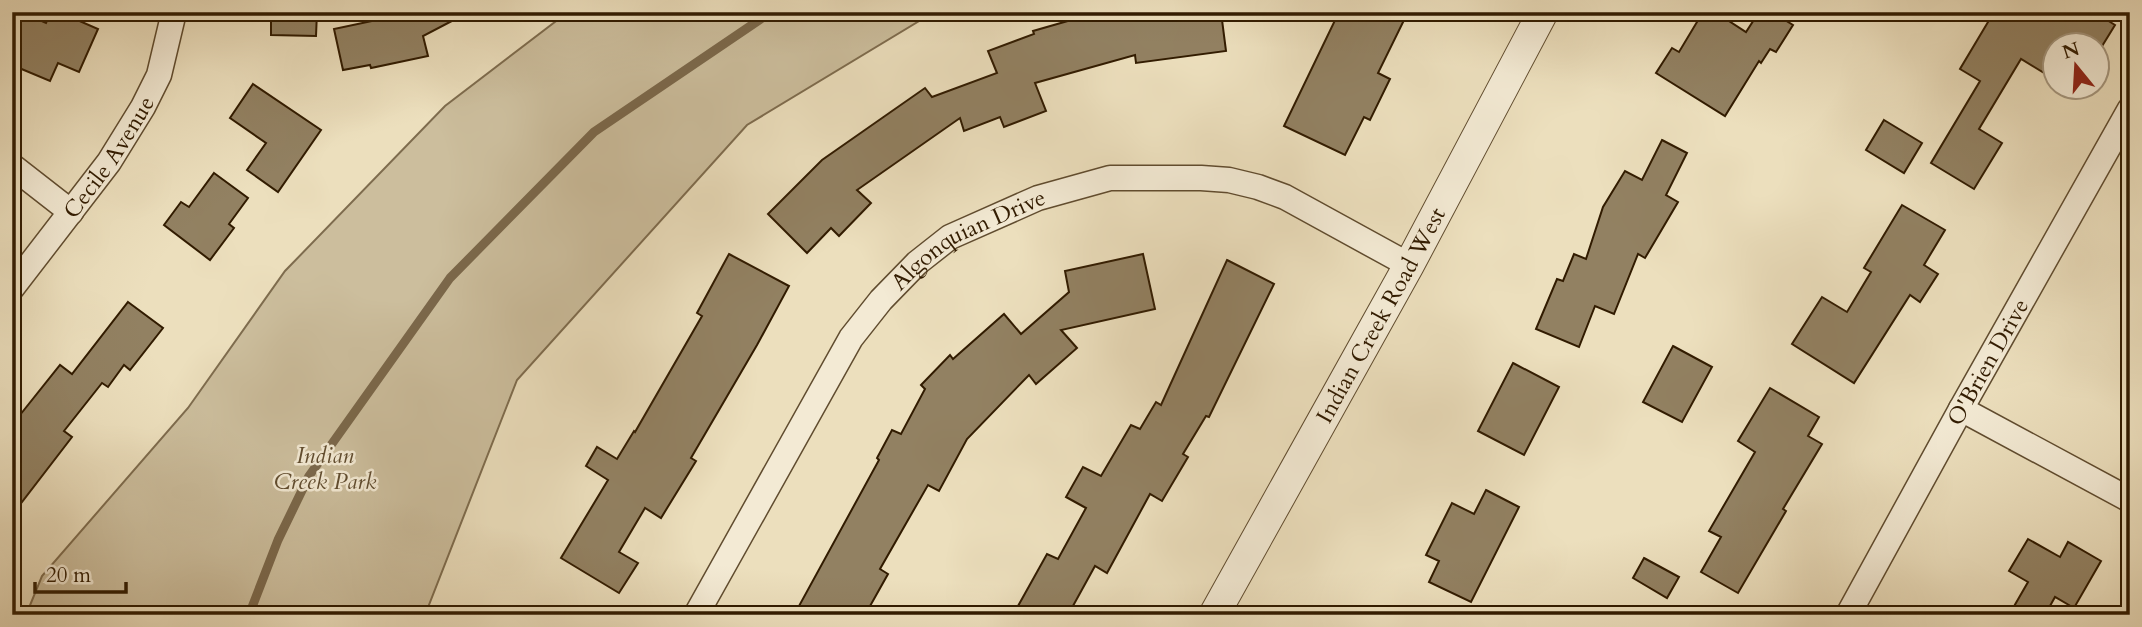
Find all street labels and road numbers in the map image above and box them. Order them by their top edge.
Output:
street label: Cecile Avenue [56,91,162,225]
street label: Algonquian Drive [884,181,1049,297]
street label: Indian Creek Road West [1309,202,1452,429]
street label: O'Brien Drive [1939,293,2036,431]

